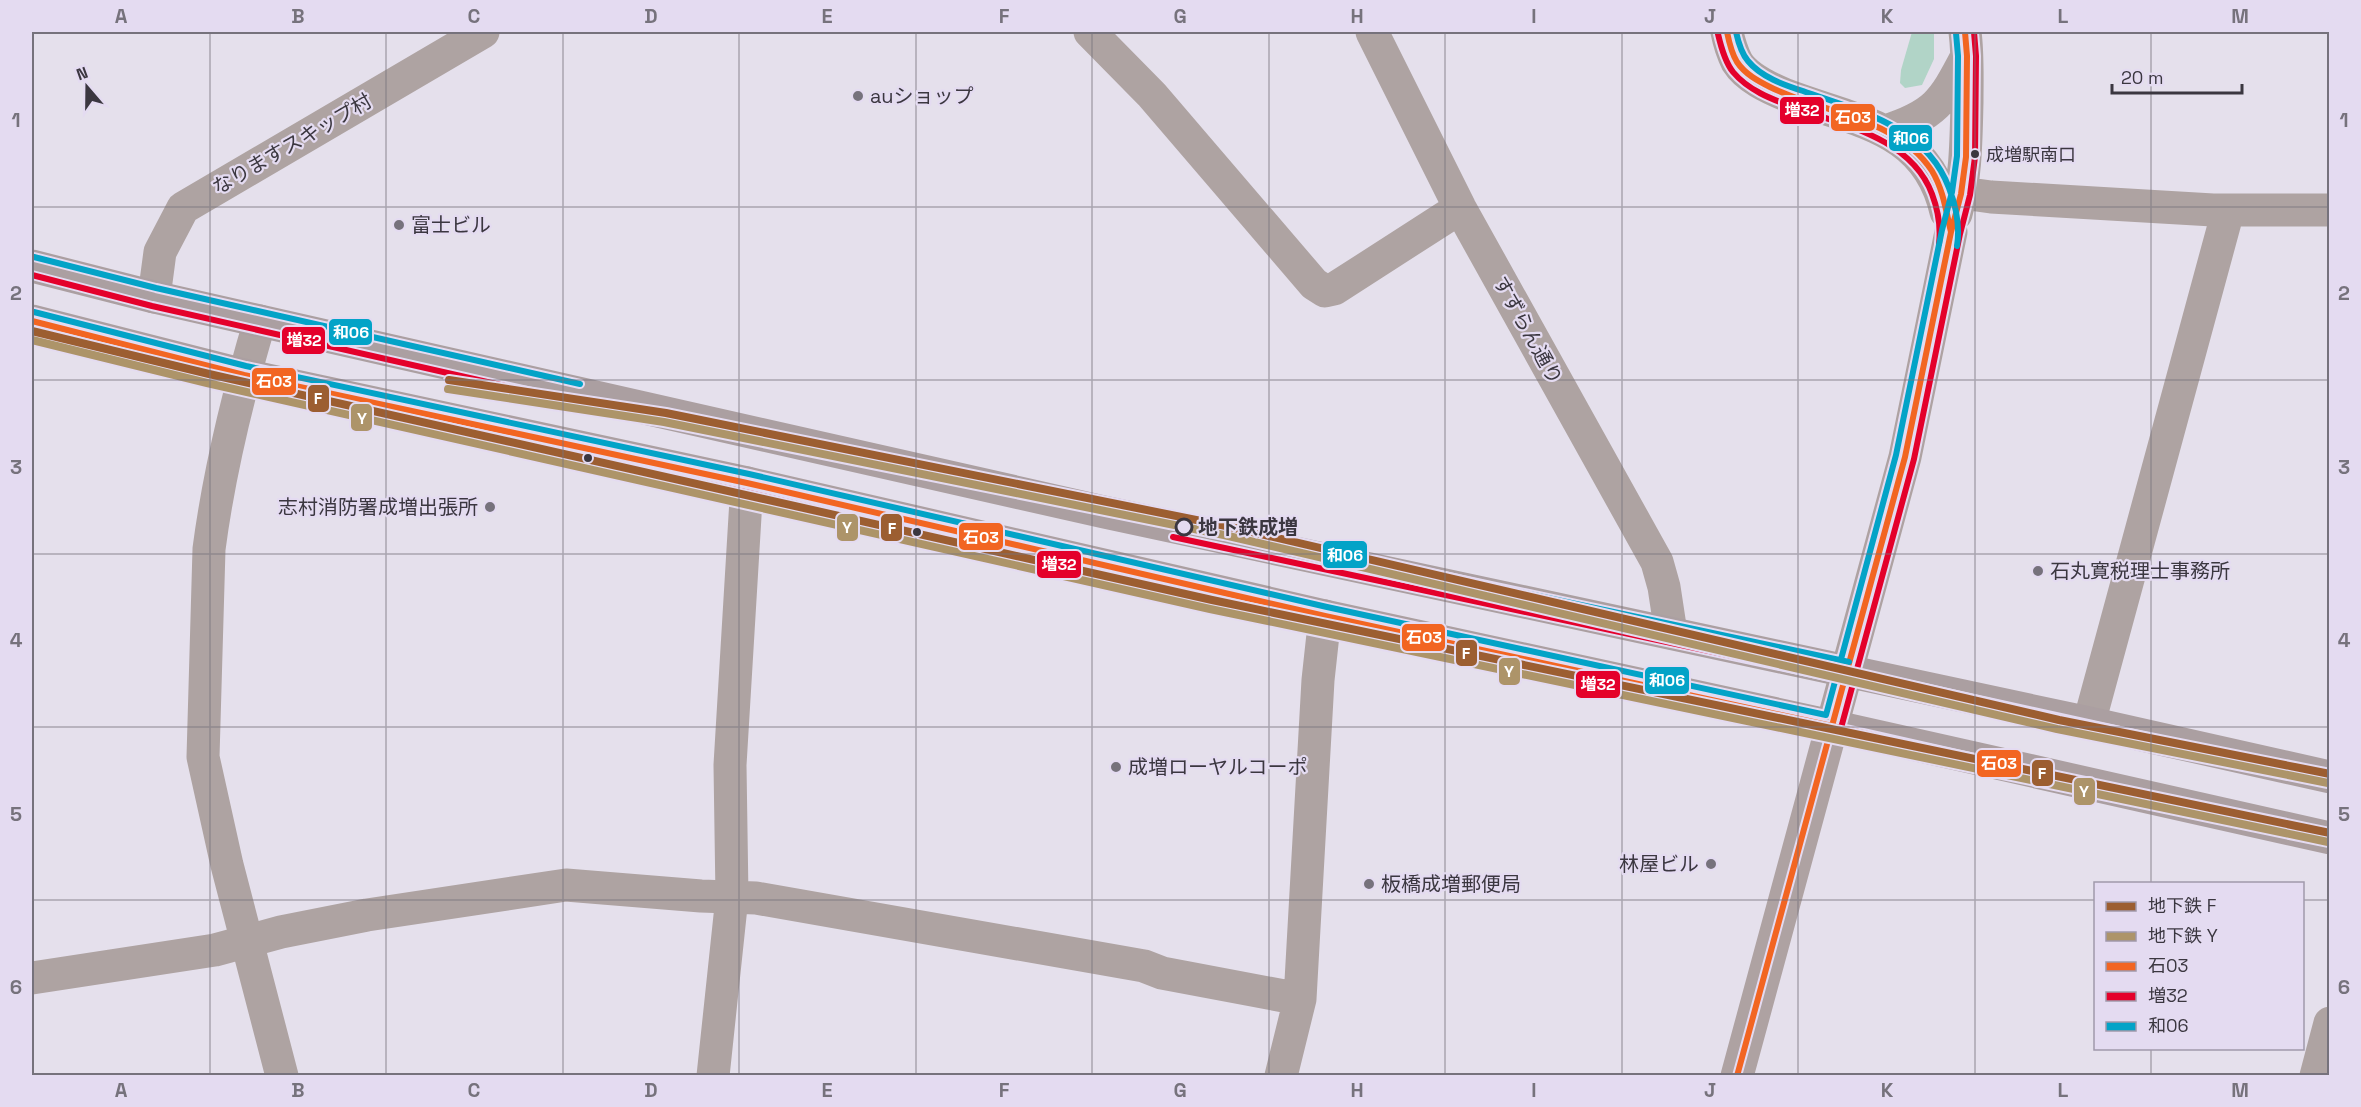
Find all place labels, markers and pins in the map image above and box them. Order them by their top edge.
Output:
place label: auショップ [870,83,974,109]
marker: auショップ [851,89,865,103]
place label: 成増駅南口 [1986,143,2076,166]
marker: 成増駅南口 [1969,148,1981,160]
place label: 富士ビル [411,212,491,238]
marker: 富士ビル [392,218,406,232]
unlabelled marker [582,452,594,464]
place label: 志村消防署成増出張所 [278,494,478,520]
marker: 志村消防署成増出張所 [483,500,497,514]
place label: 地下鉄成増 [1198,514,1298,540]
marker: 地下鉄成増 [1175,518,1193,536]
unlabelled marker [911,526,923,538]
place label: 石丸寛税理士事務所 [2050,558,2230,584]
marker: 石丸寛税理士事務所 [2031,564,2045,578]
place label: 成増ローヤルコーポ [1128,754,1308,780]
marker: 成増ローヤルコーポ [1109,760,1123,774]
place label: 林屋ビル [1619,851,1699,877]
marker: 林屋ビル [1704,857,1718,871]
place label: 板橋成増郵便局 [1381,871,1521,897]
marker: 板橋成増郵便局 [1362,877,1376,891]

